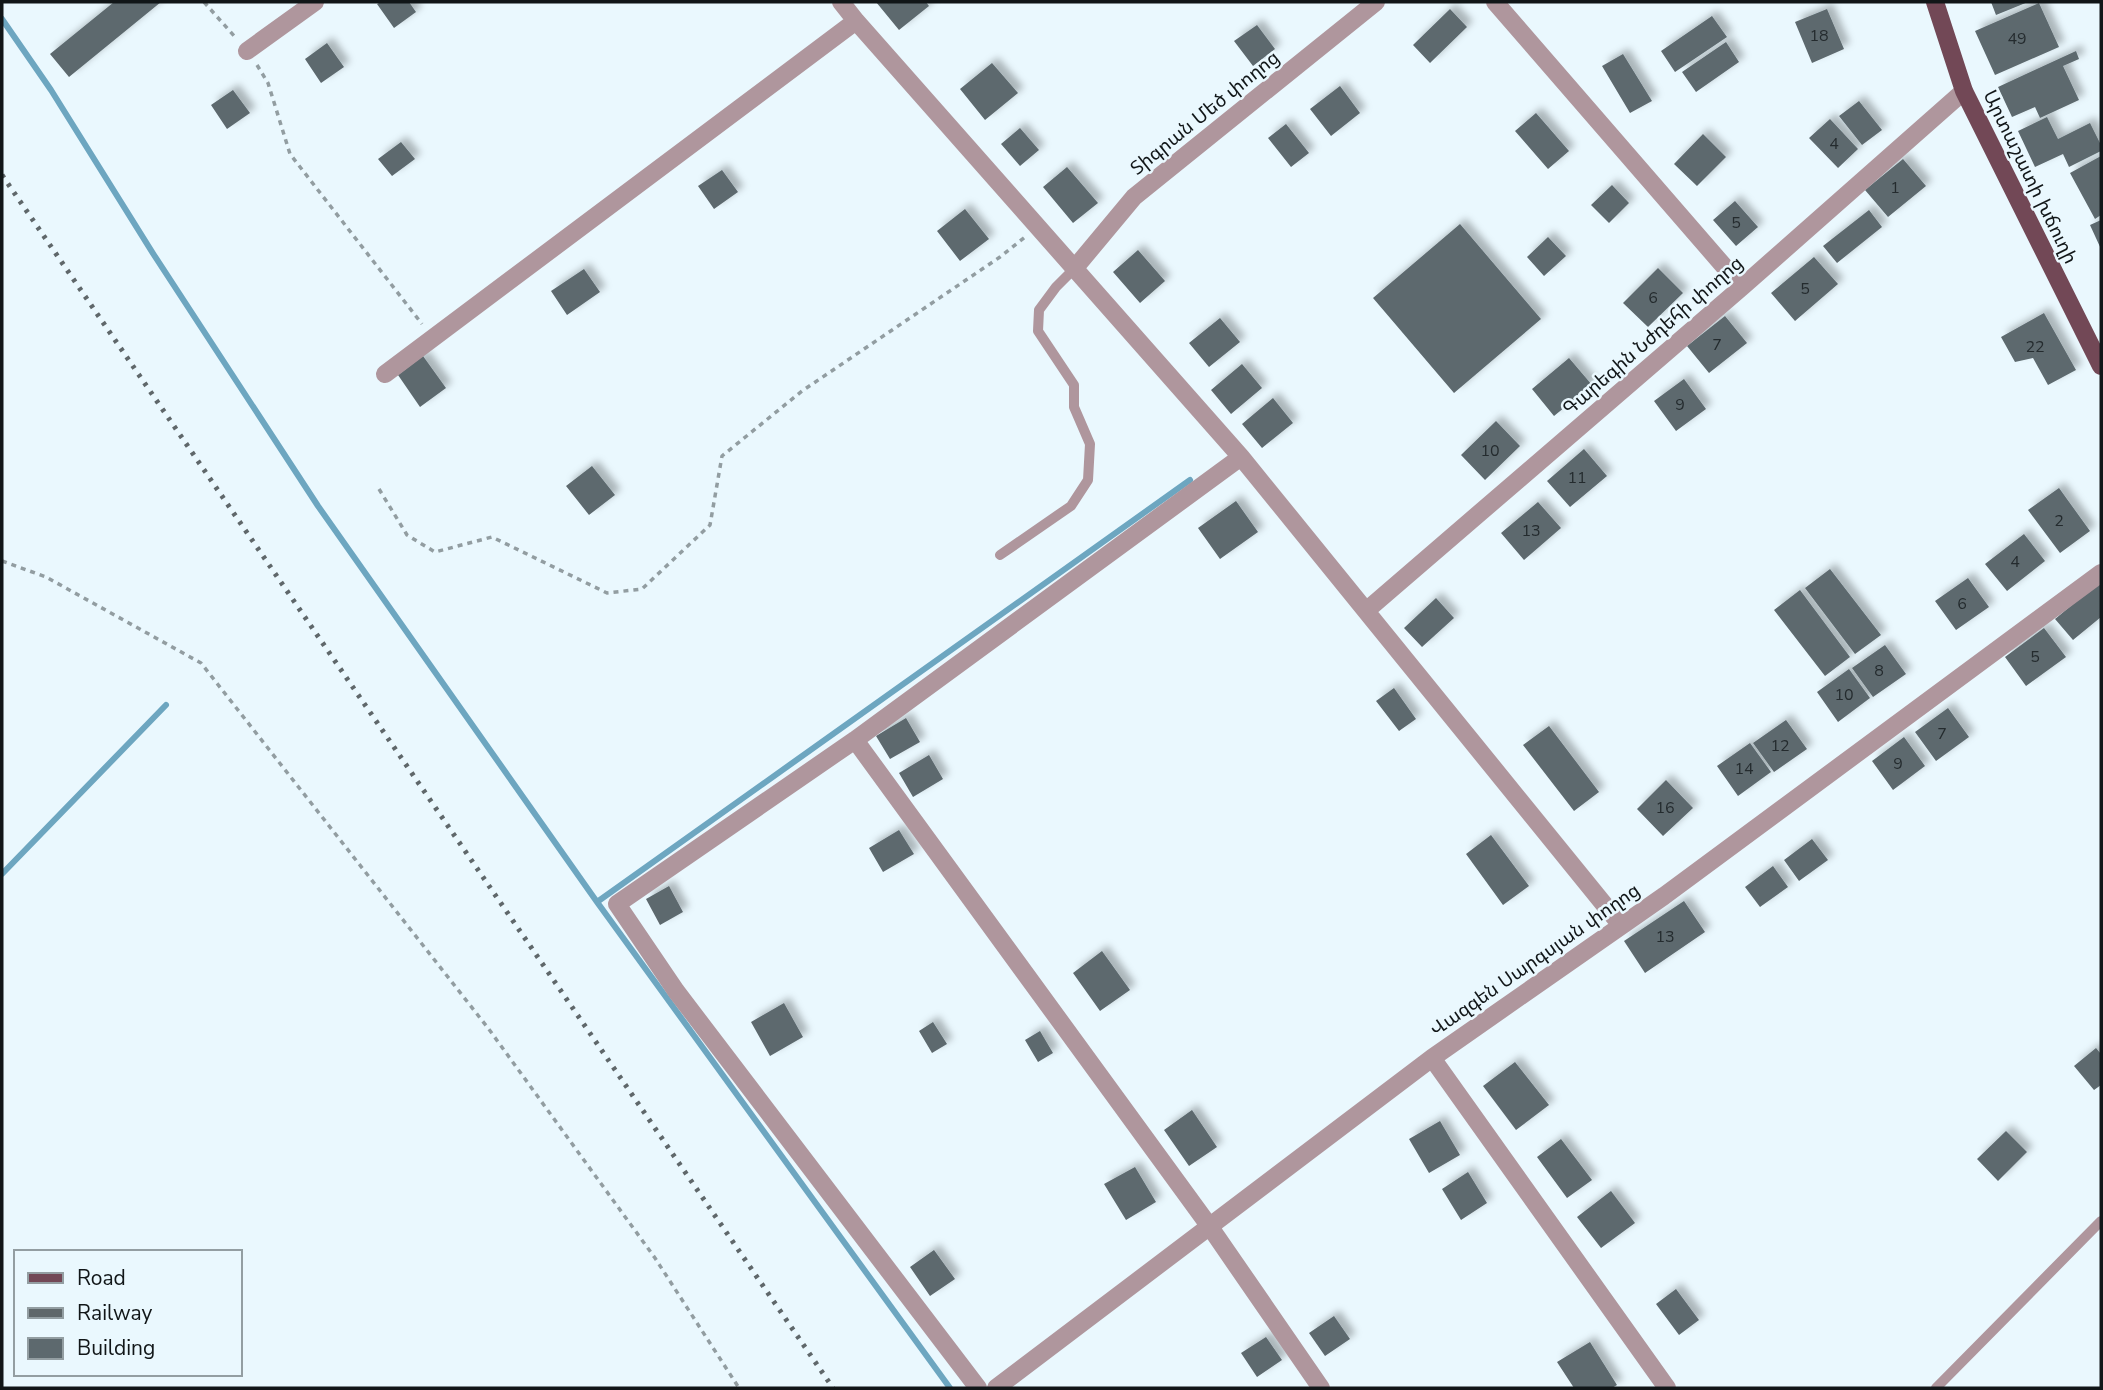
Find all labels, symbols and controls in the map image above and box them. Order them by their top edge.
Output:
house number: 18 [1809,25,1829,47]
house number: 49 [2007,28,2027,50]
street label: Տիգրան Մեծ փողոց [1125,45,1285,181]
street label: Արտաշատի խճուղի [1977,86,2083,268]
house number: 4 [1829,133,1839,155]
house number: 1 [1890,177,1900,199]
house number: 5 [1731,212,1741,234]
street label: Գարեգին Նժդեհի փողոց [1557,250,1749,422]
house number: 5 [1800,278,1810,300]
house number: 6 [1648,287,1658,309]
house number: 7 [1712,334,1722,356]
house number: 22 [2025,336,2045,358]
house number: 9 [1675,394,1685,416]
house number: 10 [1480,440,1500,462]
house number: 11 [1567,467,1587,489]
house number: 2 [2054,510,2064,532]
house number: 13 [1521,520,1541,542]
house number: 4 [2010,551,2020,573]
house number: 6 [1957,593,1967,615]
house number: 5 [2030,646,2040,668]
house number: 8 [1874,660,1884,682]
house number: 10 [1834,684,1854,706]
house number: 7 [1937,723,1947,745]
house number: 12 [1770,735,1790,757]
house number: 9 [1893,753,1903,775]
house number: 14 [1734,758,1754,780]
house number: 16 [1655,797,1675,819]
street label: Վազգեն Սարգսյան փողոց [1425,877,1645,1043]
house number: 13 [1655,926,1675,948]
legend [14,1250,242,1376]
text: Road [77,1264,126,1292]
text: Railway [77,1299,152,1327]
text: Building [77,1334,155,1362]

